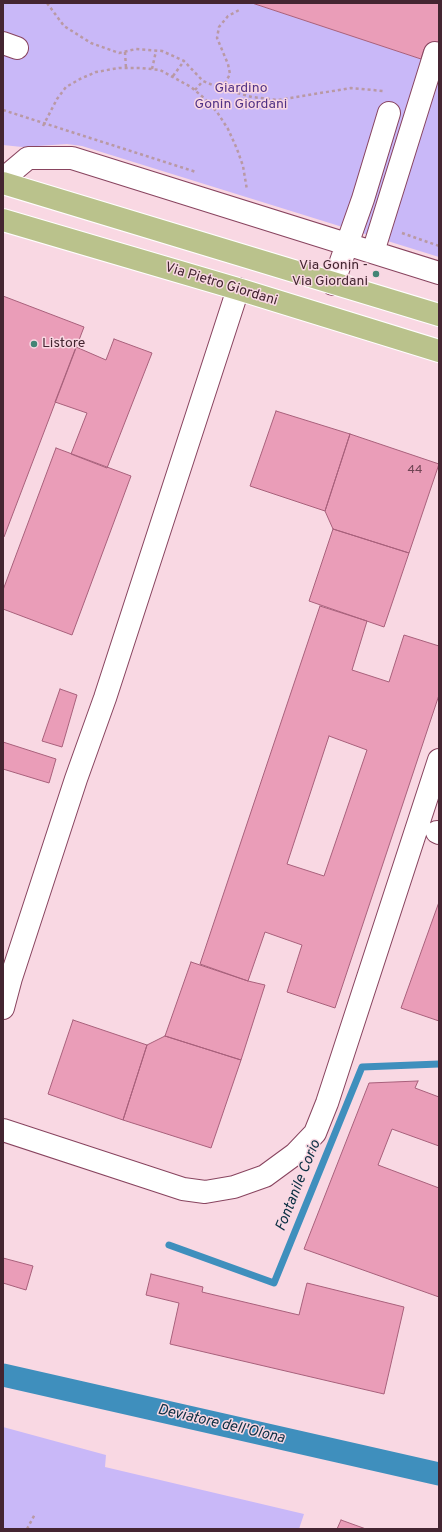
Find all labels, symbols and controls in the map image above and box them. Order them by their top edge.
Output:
park label: Giardino Gonin Giordani [195,81,287,114]
place label: Via Gonin - Via Giordani [292,258,368,290]
street label: Via Pietro Giordani [163,260,279,310]
marker: Via Gonin - Via Giordani [371,269,381,279]
place label: Listore [42,336,85,352]
marker: Listore [29,339,39,349]
house number: 44 [408,464,422,478]
water label: Fontanile Corio [273,1138,325,1234]
water label: Deviatore dell'Olona [156,1402,286,1448]

